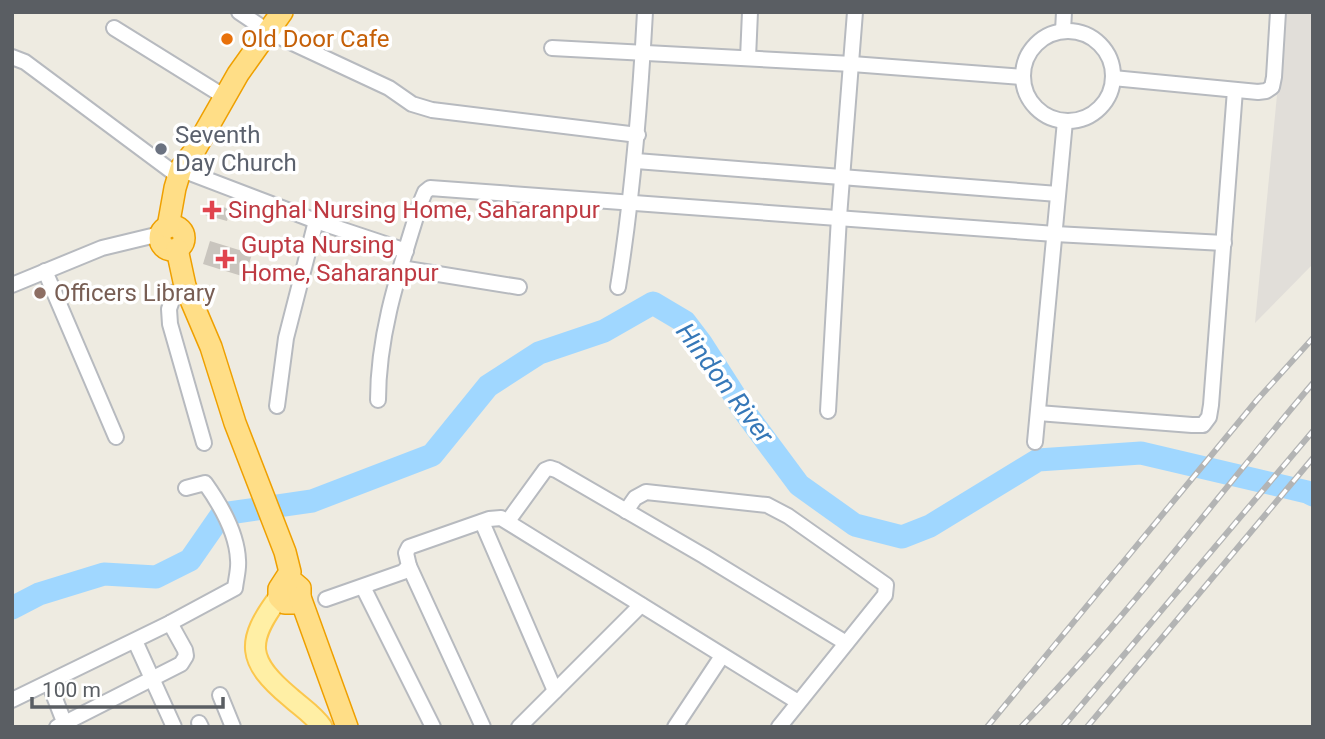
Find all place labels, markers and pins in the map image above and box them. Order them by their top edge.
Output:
place label: Old Door Cafe [241,25,390,53]
marker: Old Door Cafe [219,31,235,47]
place label: Seventh Day Church [175,121,297,177]
marker: Seventh Day Church [153,141,169,157]
place label: Singhal Nursing Home, Saharanpur [228,196,600,224]
marker: Singhal Nursing Home, Saharanpur [202,200,222,220]
place label: Gupta Nursing Home, Saharanpur [241,231,439,287]
marker: Gupta Nursing Home, Saharanpur [215,249,235,269]
place label: Officers Library [54,279,216,307]
marker: Officers Library [32,285,48,301]

